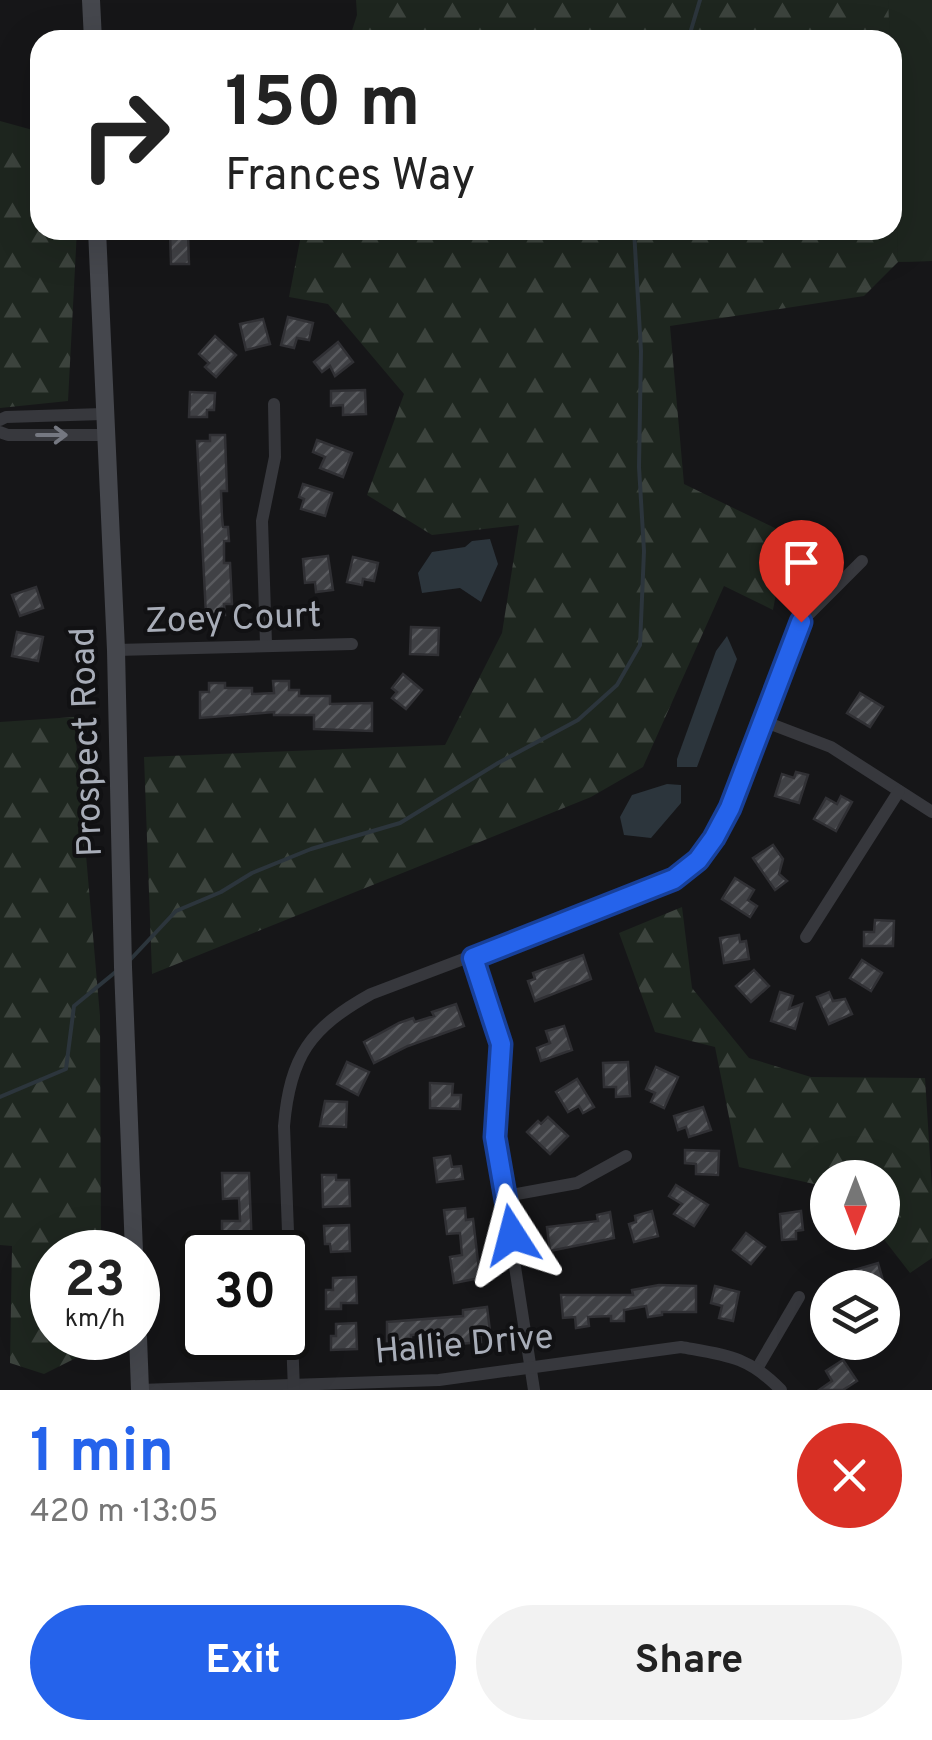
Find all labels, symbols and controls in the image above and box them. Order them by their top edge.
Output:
text: 150 m [225,62,420,151]
icon: right [60,70,190,200]
text: Frances Way [225,149,475,206]
one-way arrow [34,426,67,444]
pin [759,520,844,623]
icon: arrive [774,535,829,590]
street label: Zoey Court [144,595,322,645]
street label: Prospect Road [62,626,114,857]
north arrow [810,1160,900,1250]
map controls [810,1160,900,1360]
position arrow [460,1183,564,1287]
speed limit sign: 30 [180,1230,310,1360]
text: 23 [65,1251,125,1314]
button: layers [810,1270,900,1360]
text: km/h [65,1304,125,1336]
street label: Hallie Drive [373,1316,555,1376]
text: 1 min [30,1417,174,1493]
button: close [797,1423,902,1528]
text: 420 m · 13:05 [30,1493,218,1533]
button: Exit [30,1605,456,1720]
button: Share [476,1605,902,1720]

